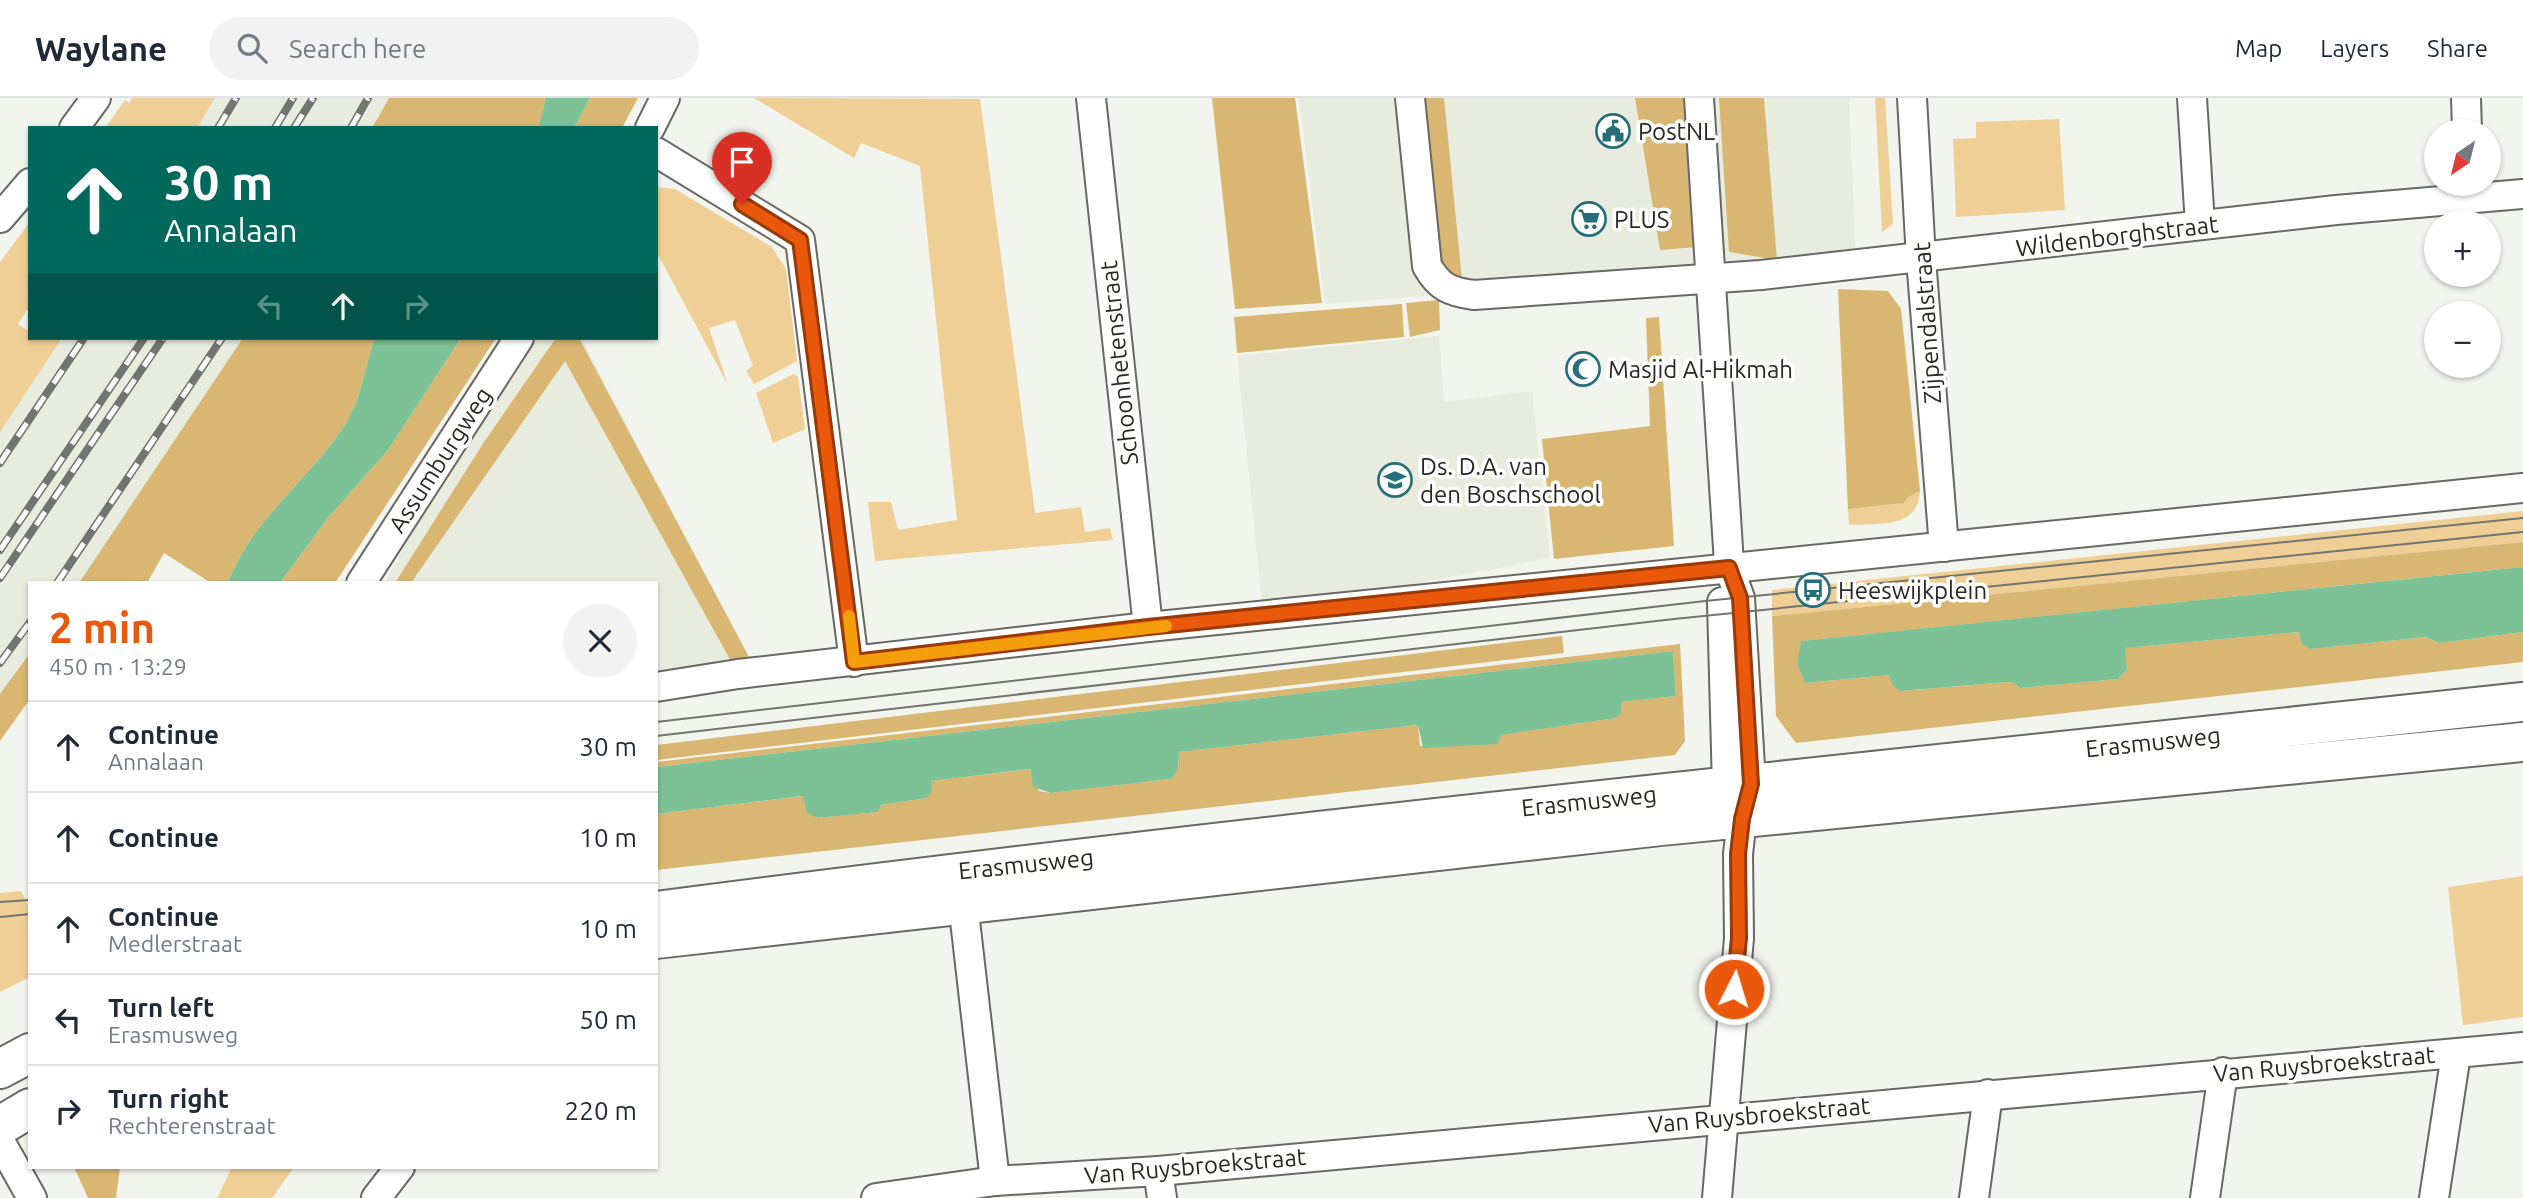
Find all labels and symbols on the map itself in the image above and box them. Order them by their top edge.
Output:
public building icon: PostNL [1594,112,1632,150]
place label: PostNL [1638,118,1715,145]
north arrow [2424,119,2501,196]
pin [712,132,772,204]
supermarket icon: PLUS [1570,200,1608,238]
place label: PLUS [1614,206,1669,233]
street label: Wildenborghstraat [2014,210,2220,262]
street label: Zijpendalstraat [1908,241,1946,405]
street label: Schoonhetenstraat [1095,259,1143,467]
mosque icon: Masjid Al-Hikmah [1564,350,1602,388]
place label: Masjid Al-Hikmah [1608,356,1793,383]
street label: Assumburgweg [383,382,497,538]
place label: Ds. D.A. van den Boschschool [1420,453,1601,508]
school or university icon: Ds. D.A. van den Boschschool [1376,461,1414,499]
bus stop icon: Heeswijkplein [1794,571,1832,609]
place label: Heeswijkplein [1838,577,1987,604]
street label: Erasmusweg [2084,721,2222,763]
street label: Erasmusweg [1520,780,1658,822]
street label: Erasmusweg [957,843,1095,885]
position arrow [1697,952,1771,1026]
street label: Van Ruysbroekstraat [2212,1041,2437,1087]
street label: Van Ruysbroekstraat [1647,1092,1872,1138]
street label: Van Ruysbroekstraat [1083,1143,1308,1189]

